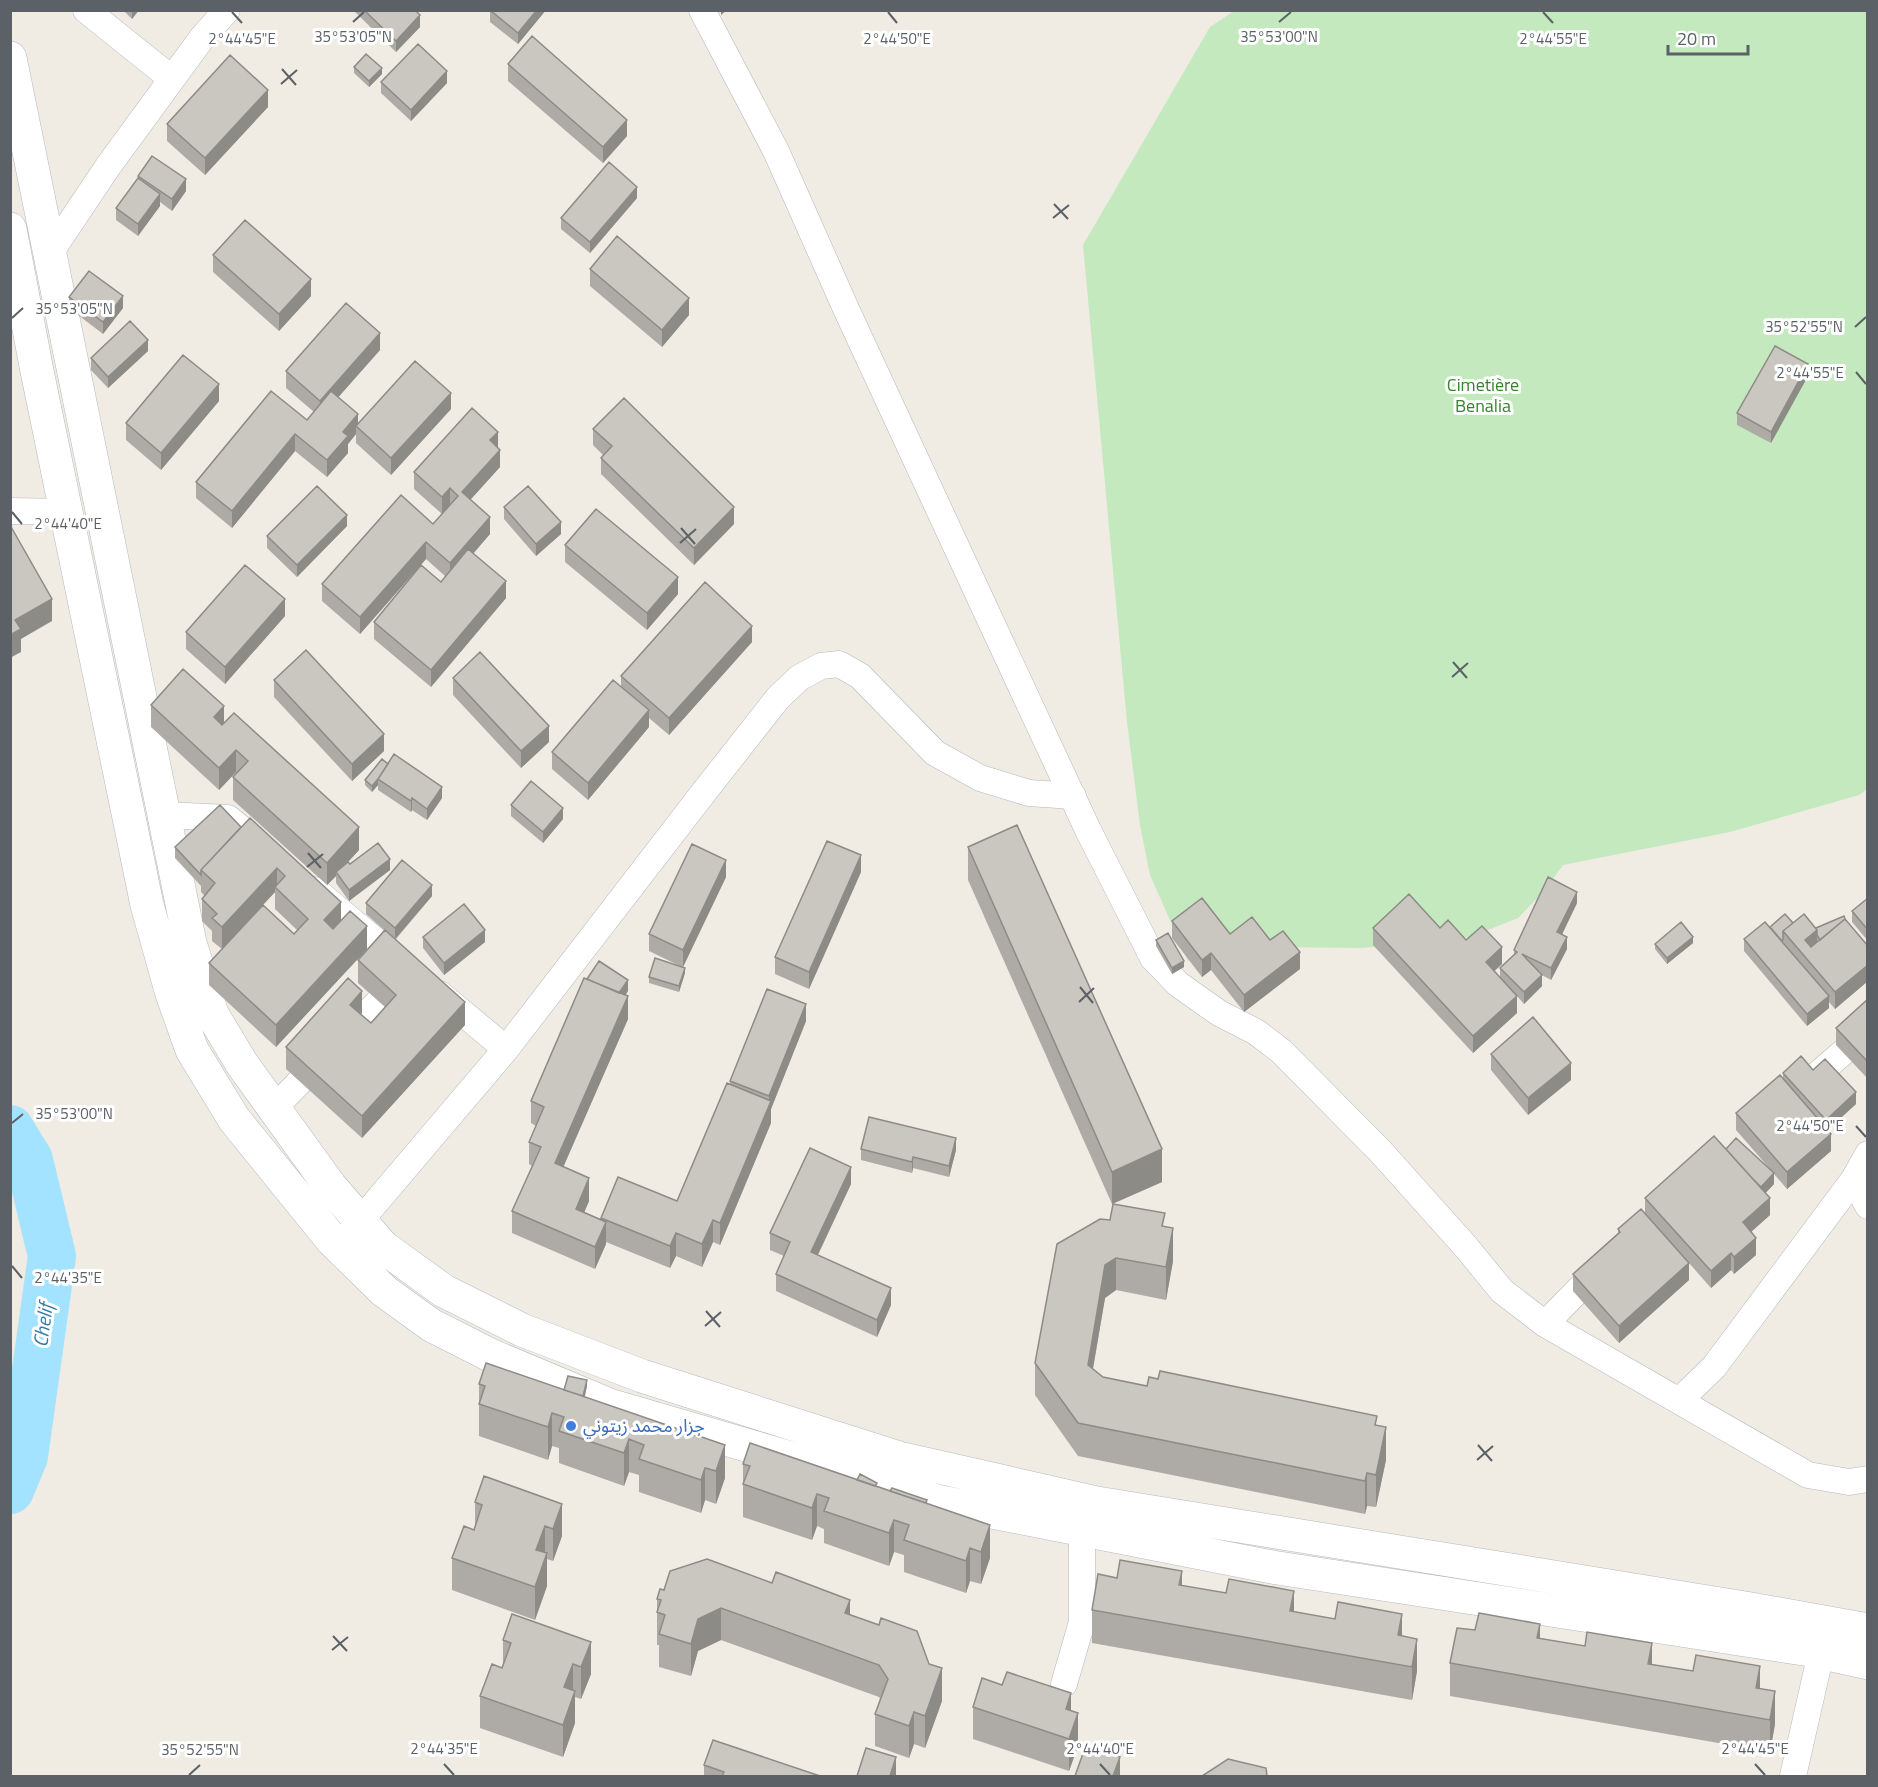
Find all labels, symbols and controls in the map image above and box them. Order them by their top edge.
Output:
scale bar [1668,18,1748,56]
text: 35°53'05"N [314,25,392,48]
text: 35°53'00"N [1240,25,1318,48]
text: 20 m [1677,25,1716,52]
text: 2°44'45"E [208,27,276,50]
text: 2°44'50"E [863,27,931,50]
text: 2°44'55"E [1519,27,1587,50]
text: 35°53'05"N [35,297,113,320]
text: 35°52'55"N [1765,315,1843,338]
text: 2°44'55"E [1776,361,1844,384]
park label: Cimetière Benalia [1447,371,1519,419]
text: 2°44'40"E [34,512,102,535]
text: 35°53'00"N [35,1102,113,1125]
text: 2°44'50"E [1776,1114,1844,1137]
text: 2°44'35"E [34,1266,102,1289]
water label: Chelif [24,1297,61,1349]
place label: جزار محمد زيتوني [583,1412,705,1439]
marker: جزار محمد زيتوني [564,1419,578,1433]
text: 2°44'35"E [410,1737,478,1760]
text: 2°44'40"E [1066,1737,1134,1760]
text: 2°44'45"E [1721,1737,1789,1760]
text: 35°52'55"N [161,1738,239,1761]

